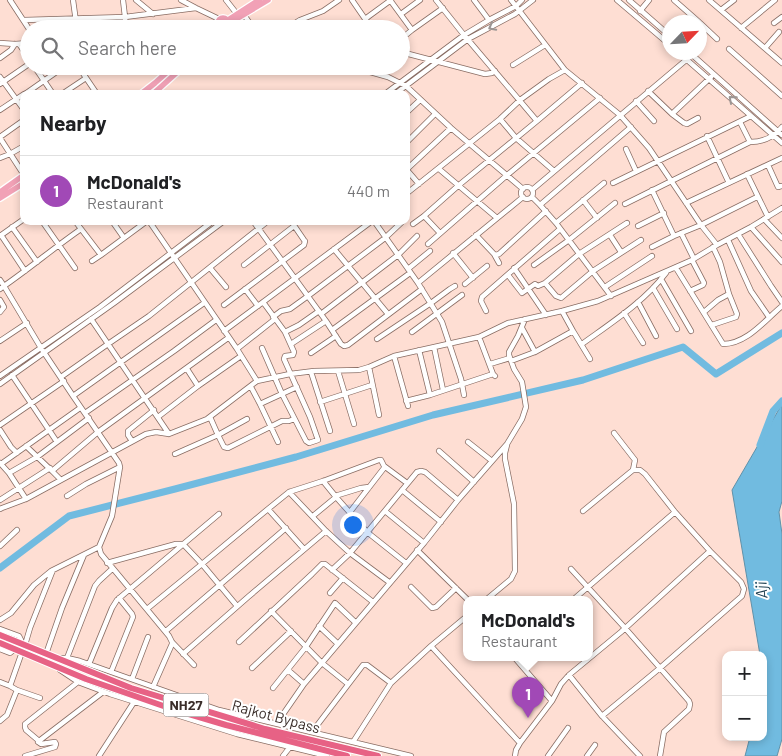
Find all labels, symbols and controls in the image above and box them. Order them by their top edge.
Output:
north arrow [662,15,707,60]
search box [20,20,410,75]
one-way arrow [488,20,497,30]
icon: search [38,34,66,62]
text: Search here [78,36,177,59]
one-way arrow [729,97,738,105]
text: Nearby [40,110,106,135]
text: McDonald's [87,170,181,193]
text: 1 [53,181,59,200]
text: 440 m [347,181,390,200]
text: Restaurant [87,193,164,212]
your location [340,512,366,538]
water label: Aji [750,581,771,599]
popup [463,596,593,661]
text: McDonald's [481,608,575,631]
text: Restaurant [481,631,558,650]
map controls [722,651,767,741]
button: + [722,651,767,696]
pin: 1 [512,677,544,718]
road number: NH27 [164,694,208,716]
street label: Rajkot Bypass [230,696,322,736]
button: − [722,696,767,741]

